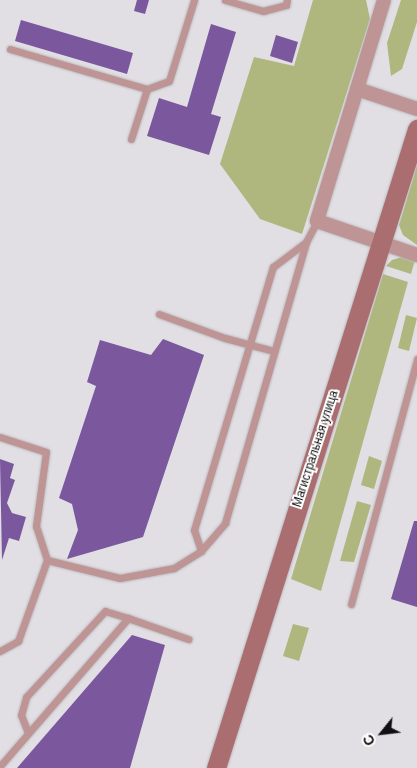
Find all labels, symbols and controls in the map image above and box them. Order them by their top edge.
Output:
street label: Магистральная улица [290,389,342,509]
north arrow [357,708,407,758]
text: С [359,731,379,749]

